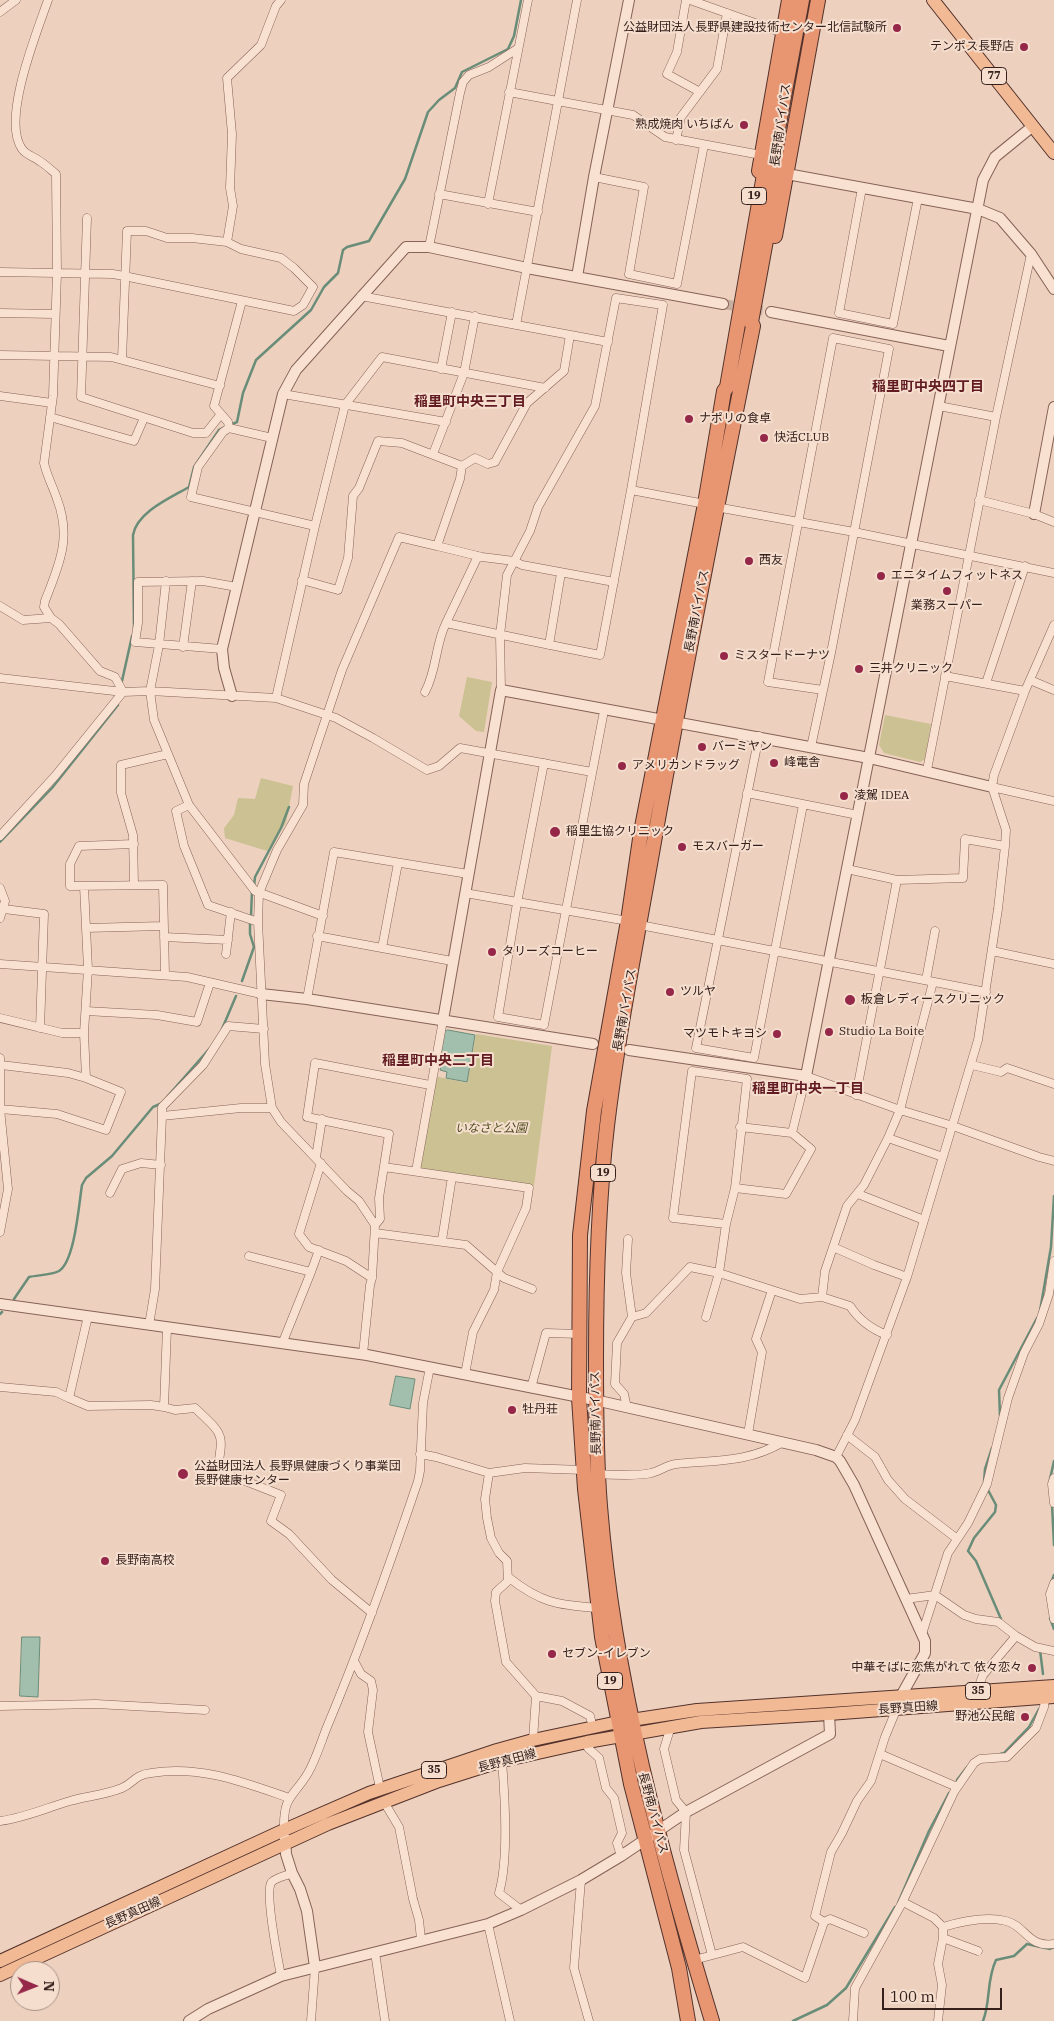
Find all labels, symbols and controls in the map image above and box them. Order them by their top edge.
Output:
place label: 公益財団法人長野県建設技術センター北信試験所 [623,21,887,35]
marker: 公益財団法人長野県建設技術センター北信試験所 [891,22,903,34]
place label: テンポス長野店 [930,40,1014,54]
marker: テンポス長野店 [1018,41,1030,53]
road number: 77 [982,68,1006,84]
street label: 長野南バイパス [768,82,794,168]
place label: 熟成焼肉 いちばん [635,118,734,132]
marker: 熟成焼肉 いちばん [738,119,750,131]
road number: 19 [742,188,766,205]
district label: 稲里町中央四丁目 [872,379,984,395]
district label: 稲里町中央三丁目 [414,394,526,410]
place label: ナポリの食卓 [699,412,771,426]
marker: ナポリの食卓 [683,413,695,425]
place label: 快活CLUB [774,431,829,445]
marker: 快活CLUB [758,432,770,444]
place label: 西友 [759,554,783,568]
marker: 西友 [743,555,755,567]
street label: 長野南バイパス [682,568,712,654]
place label: エニタイムフィットネス [891,569,1023,583]
marker: エニタイムフィットネス [875,570,887,582]
marker: 業務スーパー [941,585,953,597]
place label: 業務スーパー [911,599,983,613]
place label: ミスタードーナツ [734,649,830,663]
marker: ミスタードーナツ [718,650,730,662]
place label: 三井クリニック [869,662,953,676]
marker: 三井クリニック [853,663,865,675]
place label: バーミヤン [712,740,772,754]
marker: バーミヤン [696,741,708,753]
place label: 峰電舎 [784,756,820,770]
marker: 峰電舎 [768,757,780,769]
place label: アメリカンドラッグ [632,759,740,773]
marker: アメリカンドラッグ [616,760,628,772]
place label: 凌駕 IDEA [854,789,909,803]
marker: 凌駕 IDEA [838,790,850,802]
marker: 稲里生協クリニック [548,825,562,839]
place label: 稲里生協クリニック [566,825,674,839]
place label: モスバーガー [692,840,764,854]
marker: モスバーガー [676,841,688,853]
place label: タリーズコーヒー [502,945,598,959]
marker: タリーズコーヒー [486,946,498,958]
street label: 長野南バイパス [611,967,639,1053]
place label: ツルヤ [680,985,716,999]
marker: ツルヤ [664,986,676,998]
marker: 板倉レディースクリニック [843,993,857,1007]
place label: 板倉レディースクリニック [861,993,1005,1007]
place label: Studio La Boite [839,1025,924,1039]
marker: Studio La Boite [823,1026,835,1038]
place label: マツモトキヨシ [683,1027,767,1041]
marker: マツモトキヨシ [771,1028,783,1040]
district label: 稲里町中央二丁目 [382,1053,494,1069]
district label: 稲里町中央一丁目 [752,1081,864,1097]
park label: いなさと公園 [455,1122,527,1136]
road number: 19 [590,1164,616,1182]
street label: 長野南バイパス [588,1371,604,1455]
place label: 牡丹荘 [522,1403,558,1417]
marker: 牡丹荘 [506,1404,518,1416]
place label: 公益財団法人 長野県健康づくり事業団 長野健康センター [194,1460,401,1488]
marker: 公益財団法人 長野県健康づくり事業団 長野健康センター [176,1467,190,1481]
place label: 長野南高校 [115,1554,175,1568]
marker: 長野南高校 [99,1555,111,1567]
place label: セブン-イレブン [562,1647,651,1661]
marker: セブン-イレブン [546,1648,558,1660]
place label: 中華そばに恋焦がれて 依々恋々 [851,1661,1022,1675]
marker: 中華そばに恋焦がれて 依々恋々 [1026,1662,1038,1674]
road number: 19 [598,1672,622,1690]
road number: 35 [966,1682,990,1700]
street label: 長野真田線 [878,1699,938,1717]
place label: 野池公民館 [955,1710,1015,1724]
marker: 野池公民館 [1019,1711,1031,1723]
street label: 長野真田線 [476,1746,538,1776]
road number: 35 [422,1762,446,1778]
street label: 長野南バイパス [635,1771,671,1855]
street label: 長野真田線 [103,1894,163,1932]
north arrow [10,1961,60,2011]
scale bar [884,1978,1004,2010]
text: N [40,1981,58,1992]
text: 100 m [890,1987,935,2006]

